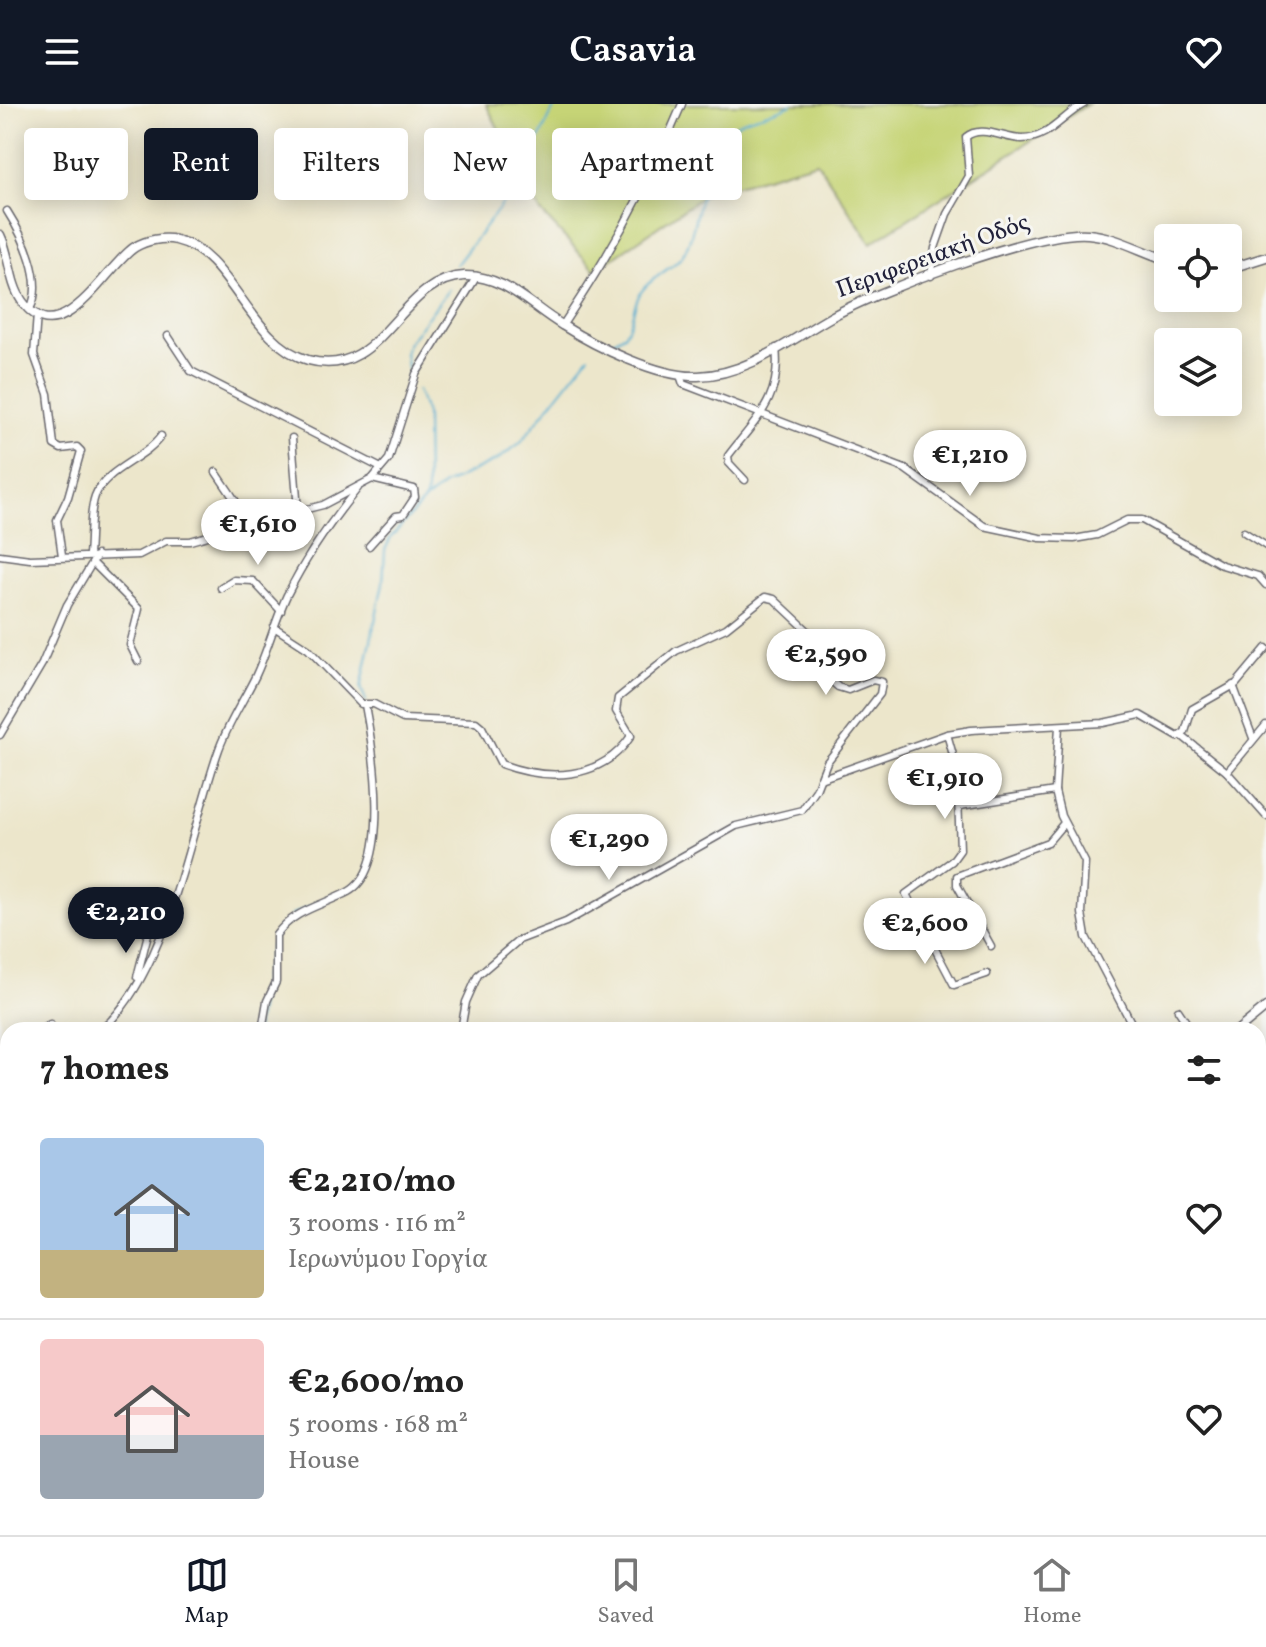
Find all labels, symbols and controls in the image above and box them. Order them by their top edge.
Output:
text: Casavia [570,27,696,77]
icon: menu [40,30,84,74]
icon: heart [1182,30,1226,74]
chip: Buy [24,128,128,200]
chip: Rent [144,128,258,200]
chip: Filters [274,128,408,200]
chip: New [424,128,536,200]
chip: Apartment [552,128,742,200]
street label: Περιφερειακή Οδός [832,206,1034,308]
map controls [1154,224,1242,416]
button: locate [1154,224,1242,312]
button: layers [1154,328,1242,416]
pin: €1,210 [905,430,1035,498]
text: €1,210 [931,438,1009,474]
pin: €1,610 [193,499,323,567]
text: €1,610 [219,507,297,543]
pin: €2,590 [761,629,891,697]
text: €2,590 [785,637,867,673]
pin: €1,910 [880,753,1010,821]
text: €1,910 [906,761,984,797]
pin: €1,290 [544,814,674,882]
text: €1,290 [568,822,650,858]
pin: €2,210 [61,887,191,955]
text: €2,210 [86,895,166,931]
pin: €2,600 [860,898,990,966]
text: €2,600 [882,906,968,942]
text: 7 homes [40,1047,169,1094]
icon: filters [1182,1048,1226,1092]
text: €2,210/mo [288,1159,456,1206]
icon: home [104,1170,200,1266]
icon: heart [1182,1196,1226,1240]
text: 3 rooms · 116 m² [288,1206,466,1242]
text: Ιερωνύμου Γοργία [288,1242,488,1278]
text: €2,600/mo [288,1360,464,1407]
icon: home [104,1371,200,1467]
icon: heart [1182,1397,1226,1441]
text: 5 rooms · 168 m² [288,1407,468,1443]
text: House [288,1443,360,1479]
tab: Map [185,1553,229,1632]
tab: Saved [598,1553,654,1632]
tab: Home [1023,1553,1081,1632]

